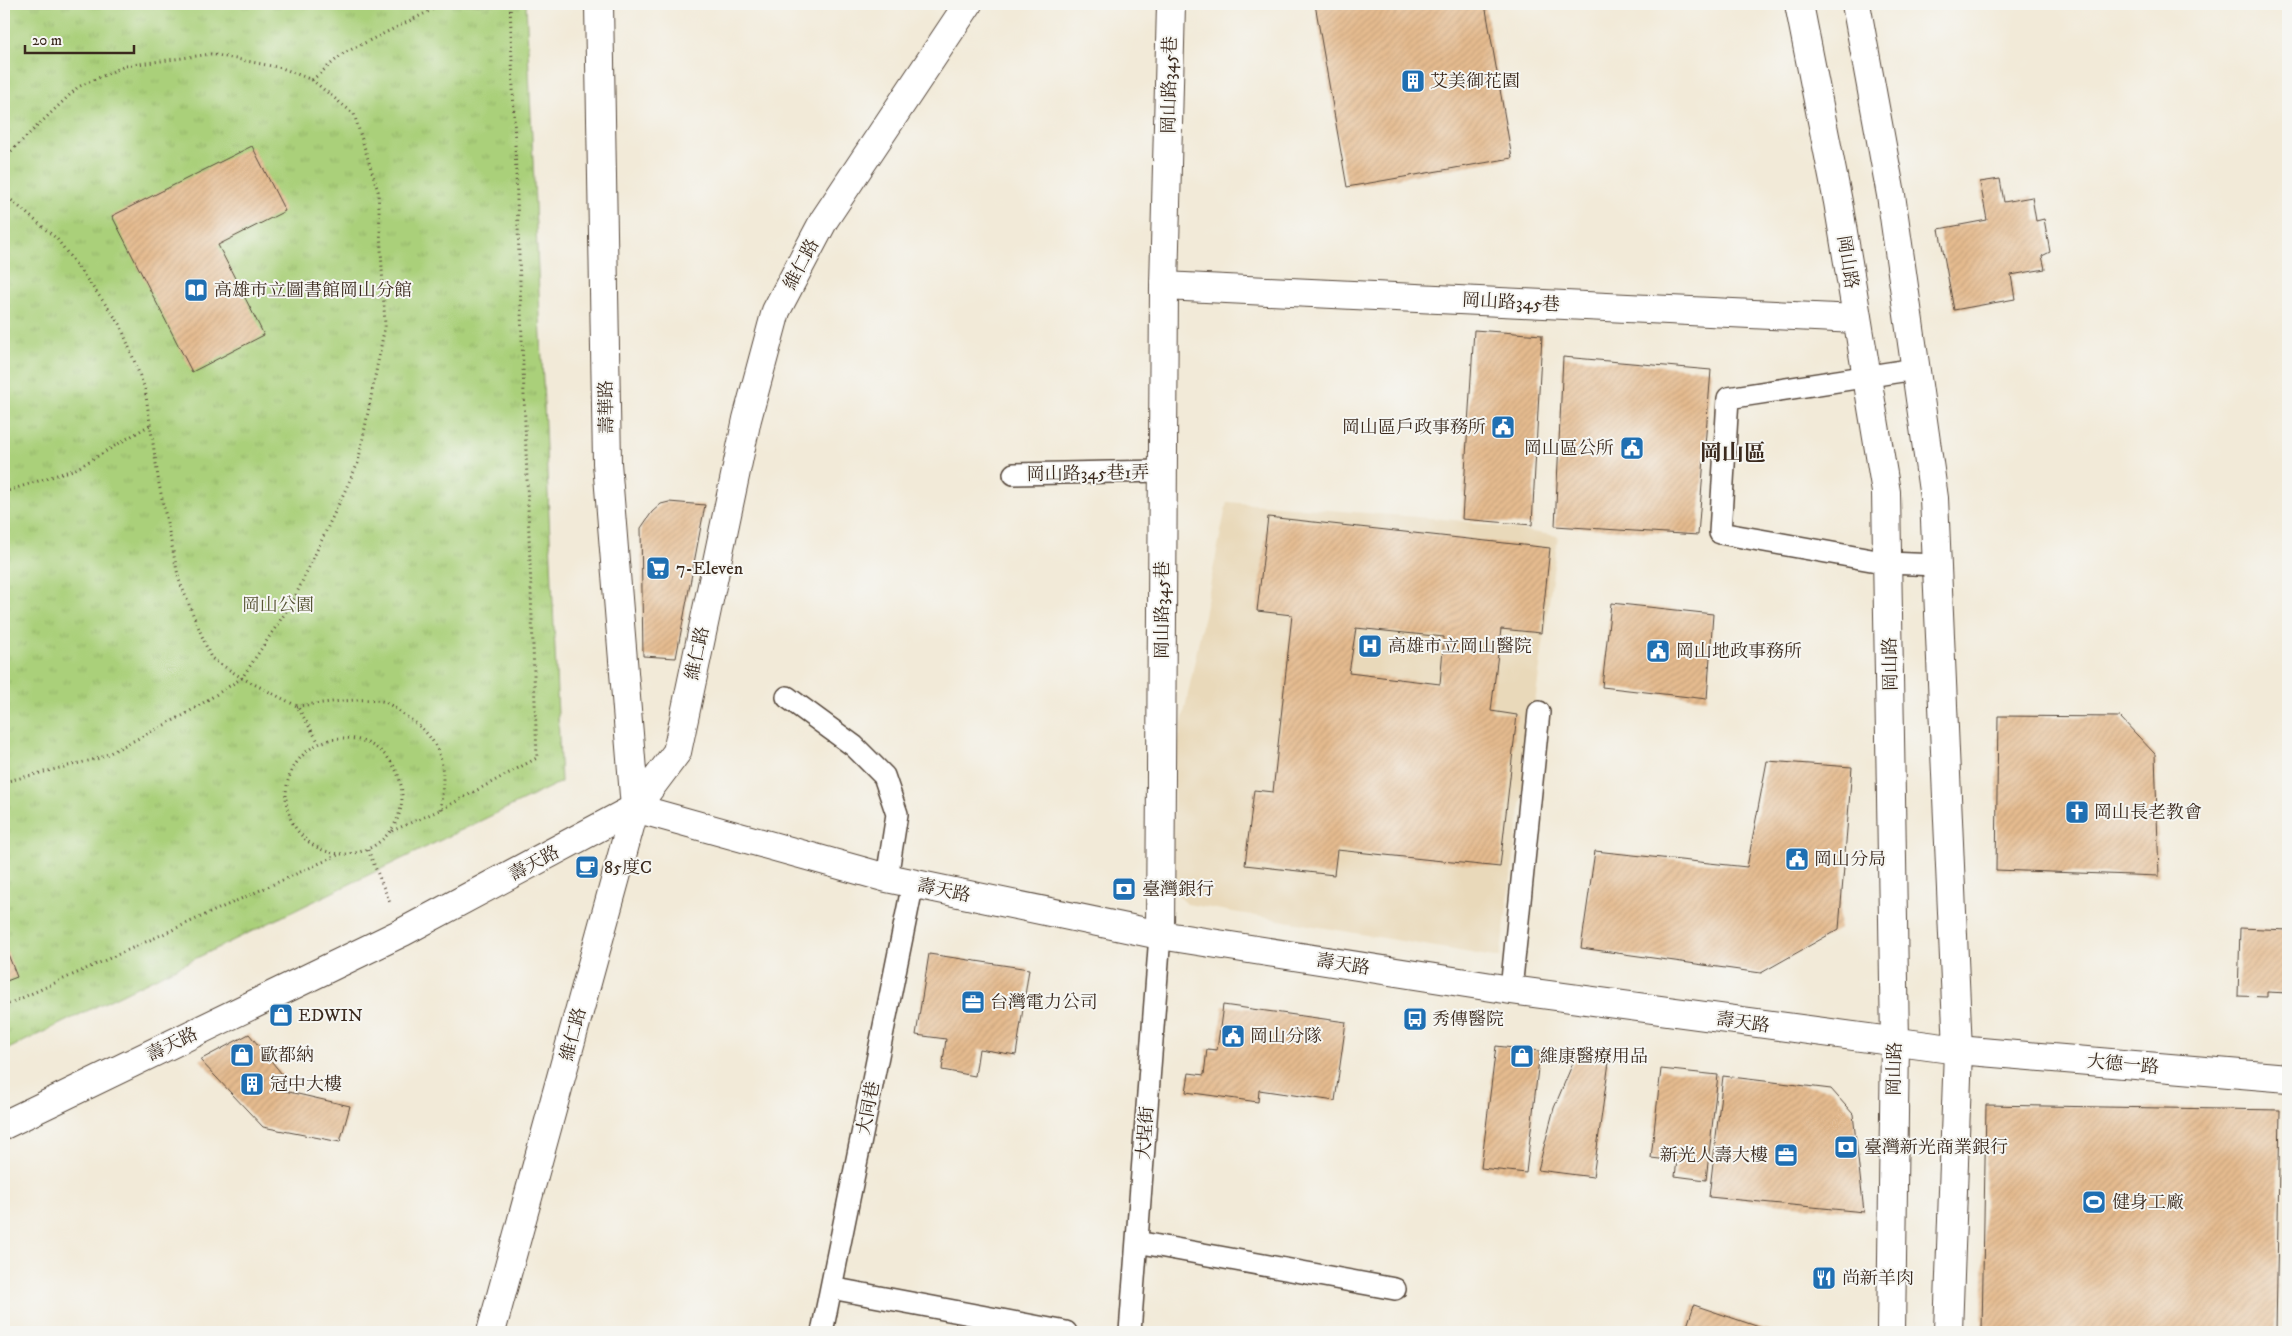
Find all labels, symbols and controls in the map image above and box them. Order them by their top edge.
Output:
scale bar [25,22,134,54]
text: 20 m [32,31,62,50]
street label: 岡山路345巷 [1158,36,1182,134]
building icon: 艾美御花園 [1400,68,1426,94]
place label: 艾美御花園 [1430,71,1520,93]
street label: 岡山路 [1832,234,1862,291]
street label: 維仁路 [779,235,824,293]
library icon: 高雄市立圖書館岡山分館 [183,277,209,303]
place label: 高雄市立圖書館岡山分館 [214,280,412,302]
street label: 岡山路345巷 [1461,289,1560,317]
street label: 壽華路 [596,380,618,434]
public building icon: 岡山區戶政事務所 [1490,414,1516,440]
place label: 岡山區戶政事務所 [1342,417,1486,439]
public building icon: 岡山區公所 [1619,435,1645,461]
place label: 岡山區公所 [1524,438,1614,460]
district label: 岡山區 [1700,440,1766,467]
street label: 岡山路345巷1弄 [1027,462,1149,486]
supermarket icon: 7-Eleven [645,555,671,581]
place label: 7-Eleven [676,558,744,580]
street label: 岡山路345巷 [1152,561,1174,659]
park label: 岡山公園 [242,595,314,617]
street label: 維仁路 [682,625,714,682]
hospital icon: 高雄市立岡山醫院 [1357,633,1383,659]
place label: 高雄市立岡山醫院 [1388,636,1532,658]
street label: 岡山路 [1880,637,1902,691]
public building icon: 岡山地政事務所 [1645,638,1671,664]
place label: 岡山地政事務所 [1676,641,1802,663]
church icon: 岡山長老教會 [2064,799,2090,825]
place label: 岡山長老教會 [2094,802,2202,824]
street label: 壽天路 [505,841,563,886]
public building icon: 岡山分局 [1784,846,1810,872]
place label: 岡山分局 [1814,849,1886,871]
cafe icon: 85度C [574,854,600,880]
place label: 85度C [604,857,652,879]
street label: 壽天路 [915,875,972,907]
bank icon: 臺灣銀行 [1111,876,1137,902]
place label: 臺灣銀行 [1142,879,1214,901]
street label: 壽天路 [1314,950,1371,980]
office icon: 台灣電力公司 [960,989,986,1015]
place label: 台灣電力公司 [990,992,1098,1014]
shop icon: EDWIN [268,1002,294,1028]
place label: EDWIN [298,1005,363,1027]
street label: 維仁路 [556,1005,592,1063]
bus stop icon: 秀傳醫院 [1402,1006,1428,1032]
street label: 壽天路 [1715,1008,1771,1038]
place label: 秀傳醫院 [1432,1009,1504,1031]
street label: 壽天路 [143,1023,202,1067]
public building icon: 岡山分隊 [1220,1023,1246,1049]
place label: 岡山分隊 [1250,1026,1322,1048]
shop icon: 歐都納 [229,1042,255,1068]
street label: 岡山路 [1884,1042,1906,1096]
shop icon: 維康醫療用品 [1509,1043,1535,1069]
place label: 歐都納 [260,1045,314,1067]
place label: 維康醫療用品 [1540,1046,1648,1068]
street label: 大德一路 [2086,1051,2160,1079]
building icon: 冠中大樓 [239,1071,265,1097]
place label: 冠中大樓 [270,1074,342,1096]
street label: 大同巷 [853,1080,885,1137]
street label: 大埕街 [1133,1105,1159,1161]
bank icon: 臺灣新光商業銀行 [1833,1134,1859,1160]
place label: 臺灣新光商業銀行 [1864,1137,2008,1159]
office icon: 新光人壽大樓 [1773,1142,1799,1168]
place label: 新光人壽大樓 [1660,1145,1768,1167]
sports icon: 健身工廠 [2081,1189,2107,1215]
place label: 健身工廠 [2112,1192,2184,1214]
restaurant icon: 尚新羊肉 [1811,1265,1837,1291]
place label: 尚新羊肉 [1842,1268,1914,1290]

